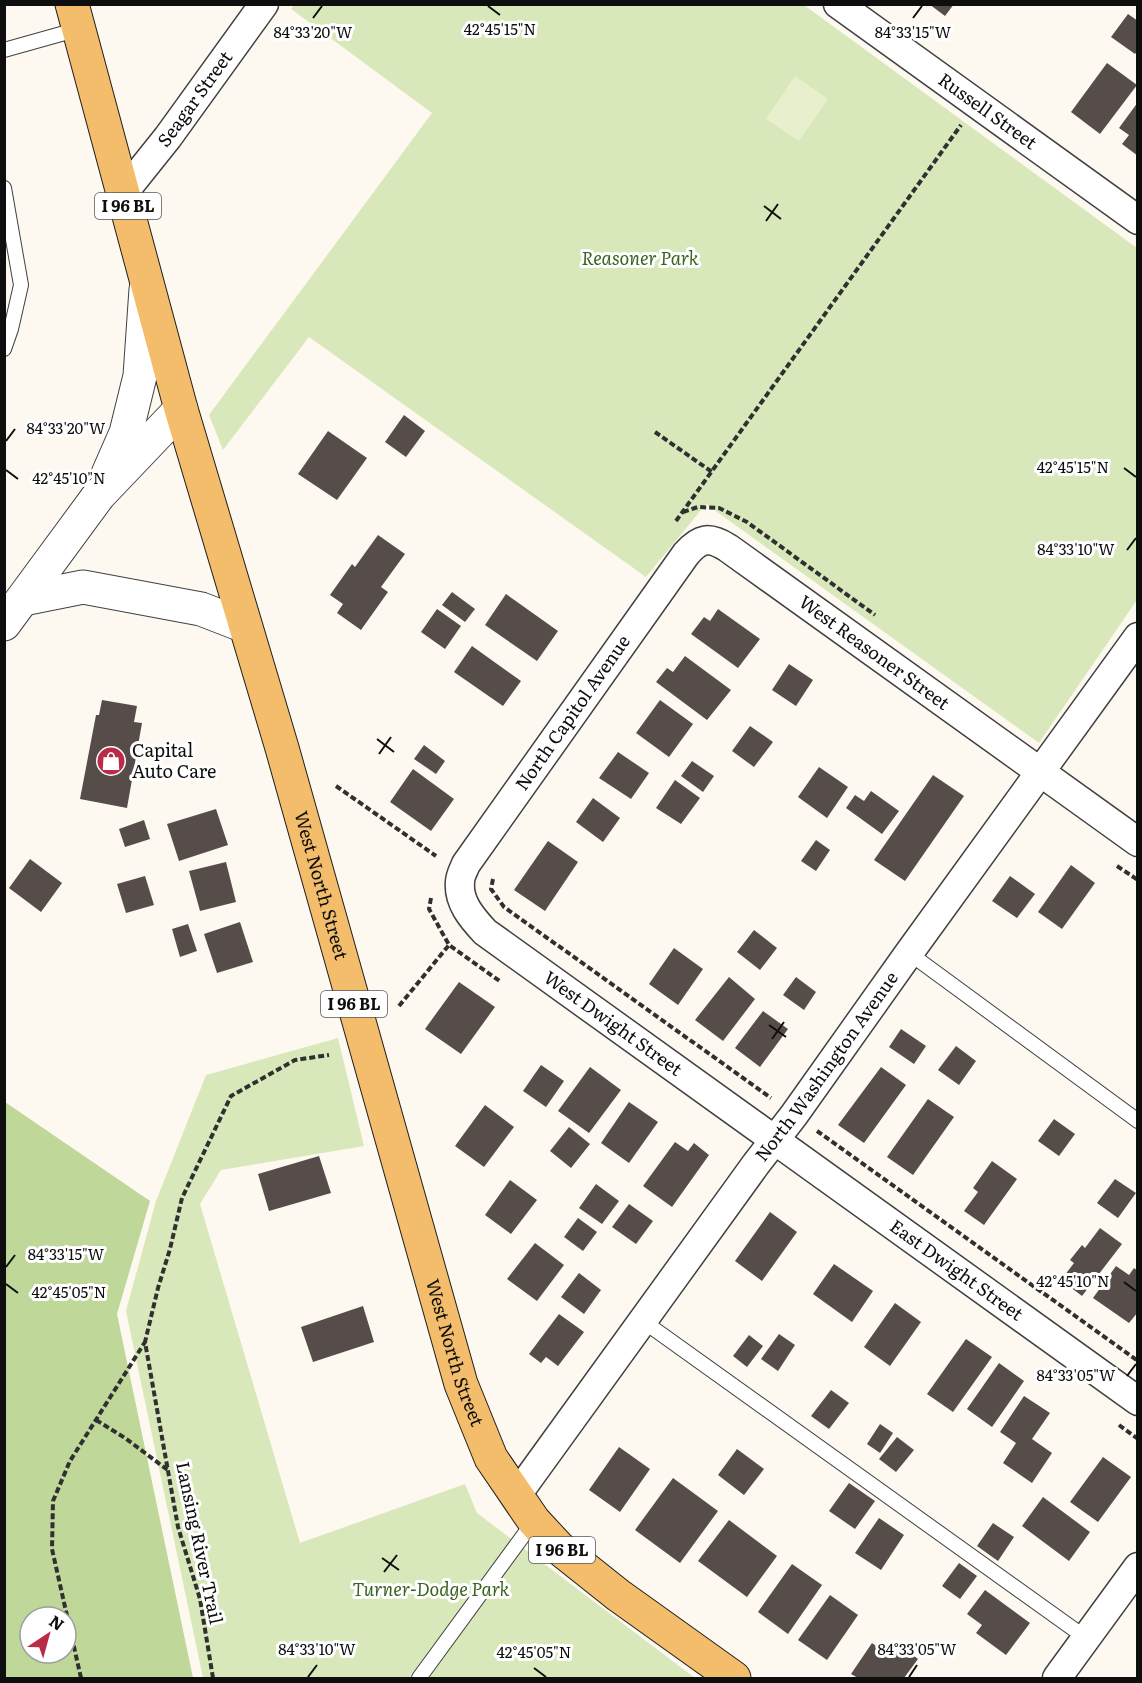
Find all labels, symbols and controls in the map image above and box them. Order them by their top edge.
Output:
text: 42°45'15"N [464,17,536,40]
text: 84°33'20"W [274,20,353,43]
text: 84°33'15"W [875,20,952,43]
street label: Seagar Street [150,44,238,152]
street label: Russell Street [933,65,1044,156]
road number: I 96 BL [95,193,161,219]
park label: Reasoner Park [581,244,699,271]
text: 84°33'20"W [27,416,106,439]
text: 42°45'15"N [1037,455,1109,478]
text: 42°45'10"N [32,466,106,489]
text: 84°33'10"W [1037,537,1115,560]
street label: West Reasoner Street [794,588,956,716]
street label: North Capitol Avenue [508,629,636,795]
place label: Capital Auto Care [132,736,216,784]
shop icon: Capital Auto Care [95,745,127,777]
street label: West North Street [288,808,356,963]
street label: West Dwight Street [539,963,689,1082]
street label: North Washington Avenue [748,965,904,1167]
road number: I 96 BL [321,991,387,1017]
street label: East Dwight Street [885,1212,1030,1327]
text: 84°33'15"W [28,1242,105,1265]
text: 42°45'10"N [1036,1269,1110,1292]
street label: West North Street [420,1275,492,1431]
text: 42°45'05"N [32,1280,106,1303]
text: 84°33'05"W [1037,1363,1116,1386]
street label: Lansing River Trail [170,1459,231,1626]
road number: I 96 BL [529,1537,595,1563]
park label: Turner-Dodge Park [353,1575,510,1602]
north arrow [18,1605,78,1665]
text: N [45,1608,70,1636]
text: 84°33'10"W [278,1637,356,1660]
text: 84°33'05"W [878,1637,957,1660]
text: 42°45'05"N [497,1640,571,1663]

